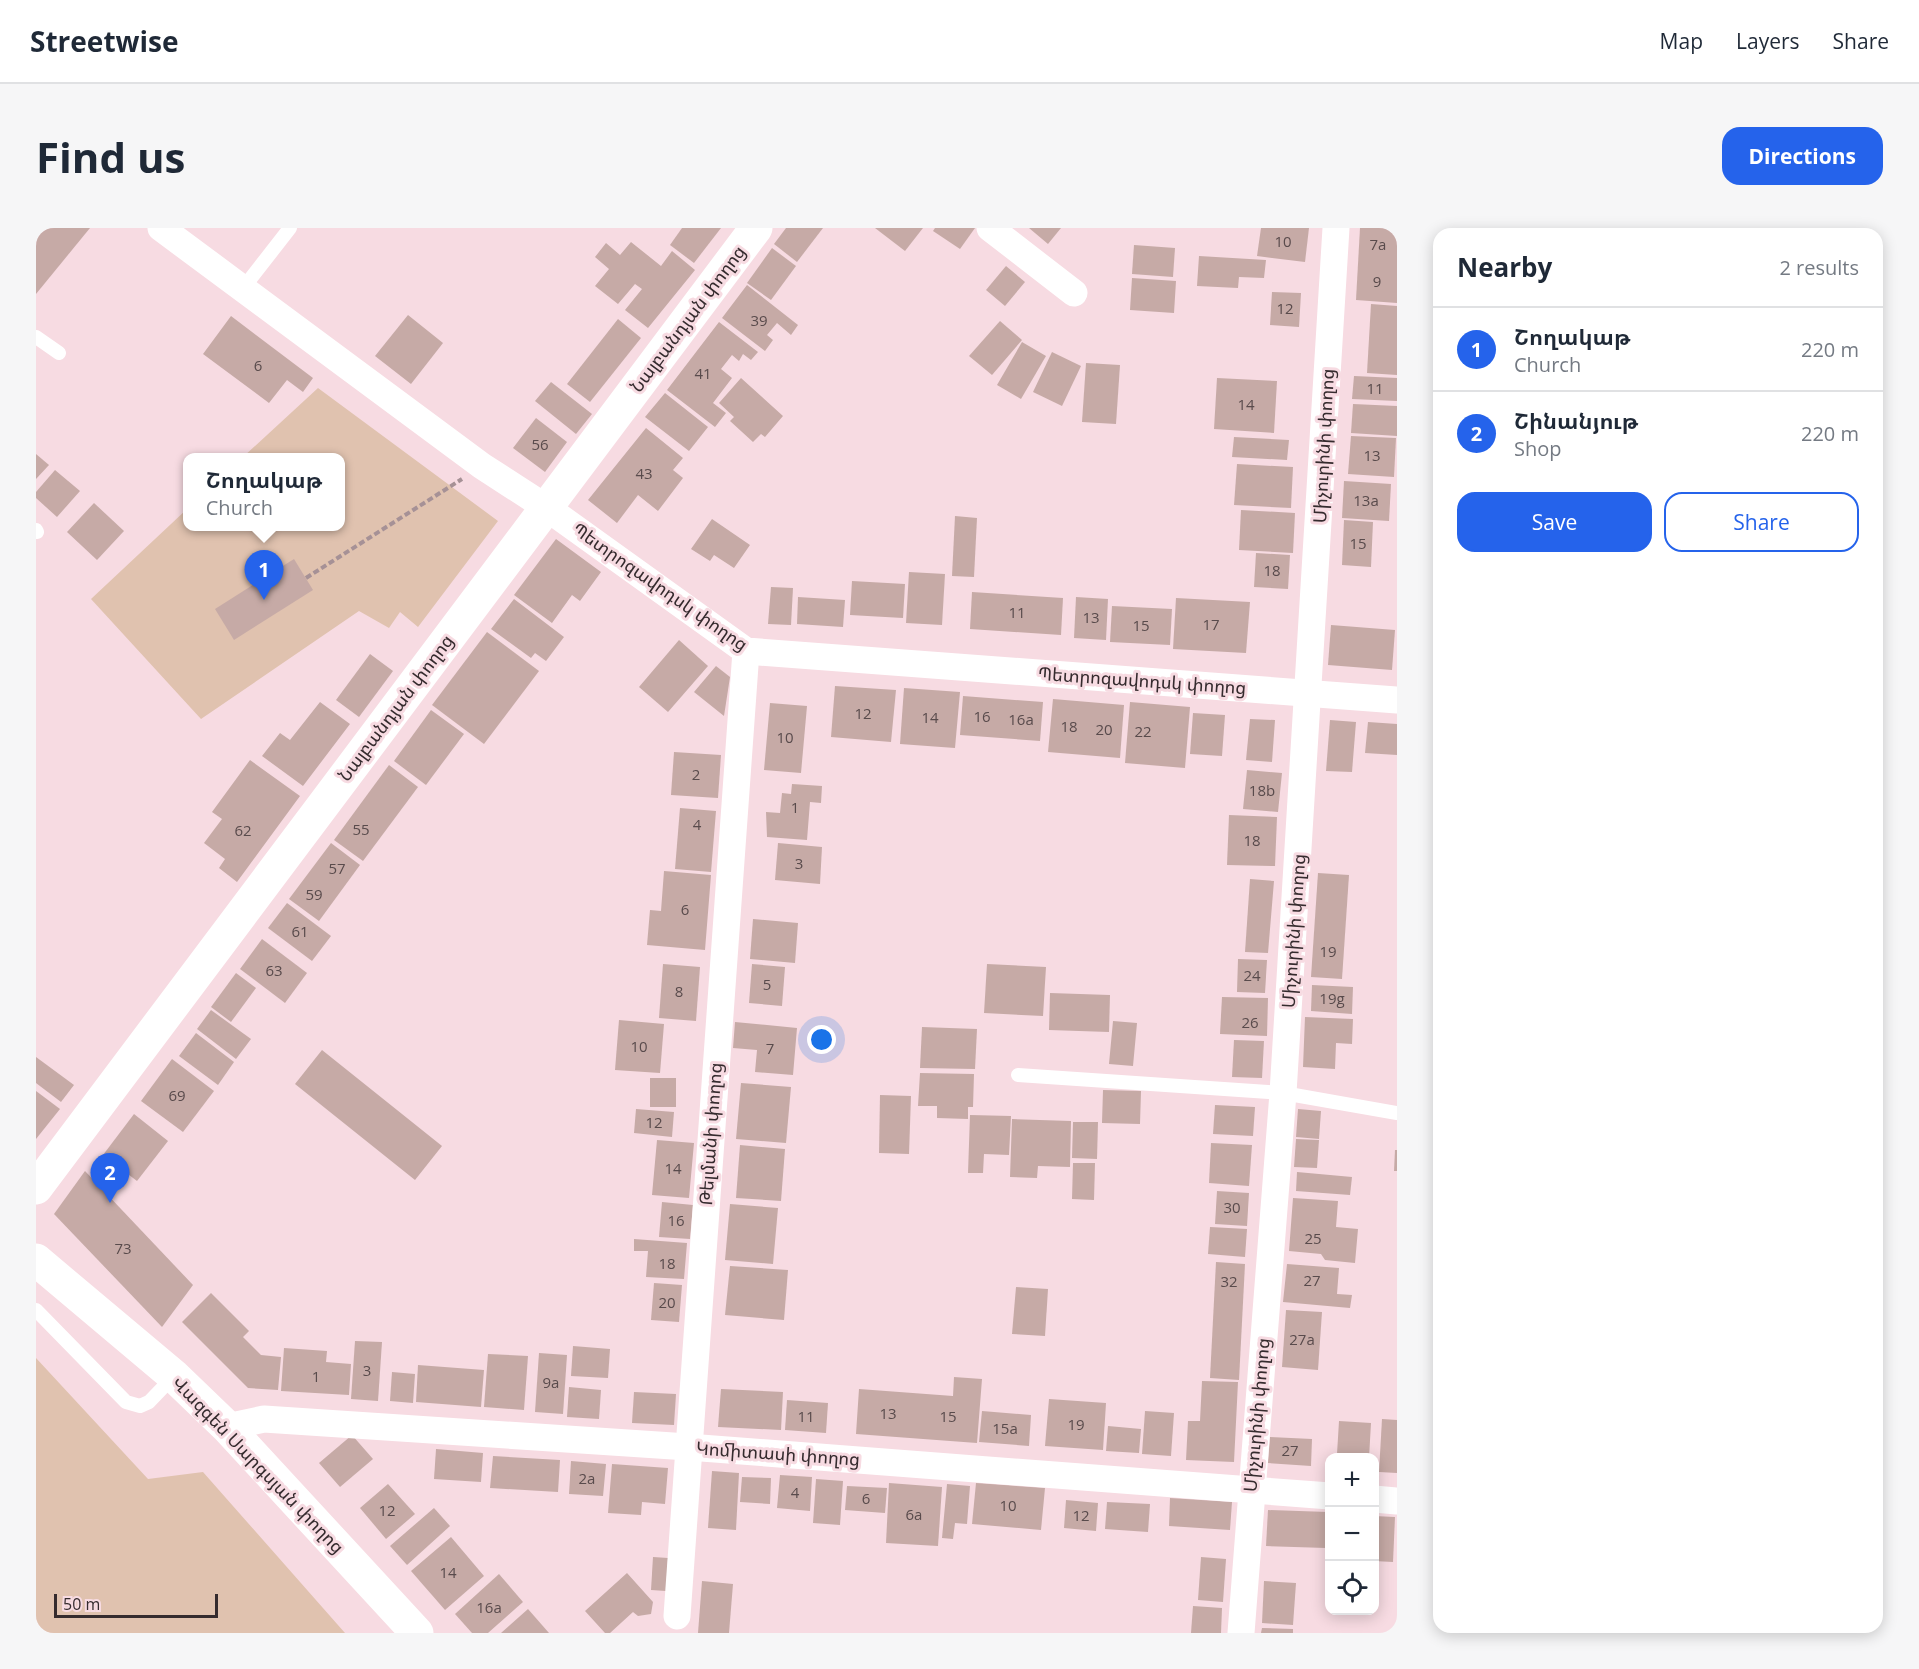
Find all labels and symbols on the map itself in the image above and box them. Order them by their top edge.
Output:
house number: 10 [1274,231,1292,251]
house number: 7a [1370,234,1386,254]
street label: Նալբանդյան փողոց [624,240,750,397]
house number: 9 [1373,271,1381,291]
house number: 12 [1276,298,1294,318]
house number: 39 [750,310,768,330]
house number: 6 [254,355,262,375]
house number: 41 [694,363,712,383]
street label: Միչուրինի փողոց [1307,368,1339,524]
house number: 11 [1366,378,1384,398]
house number: 14 [1237,394,1255,414]
house number: 56 [531,434,549,454]
house number: 13 [1363,445,1381,465]
house number: 43 [635,463,653,483]
house number: 13a [1353,490,1379,510]
street label: Պետրոզավոդսկ փողոց [568,516,753,656]
house number: 15 [1349,533,1367,553]
pin: 1 [244,550,284,600]
house number: 18 [1263,560,1281,580]
house number: 11 [1008,602,1026,622]
house number: 13 [1082,607,1100,627]
house number: 17 [1202,614,1220,634]
house number: 15 [1132,615,1150,635]
street label: Նալբանդյան փողոց [332,629,458,786]
street label: Պետրոզավոդսկ փողոց [1037,661,1247,699]
house number: 12 [854,703,872,723]
house number: 16 [973,706,991,726]
house number: 14 [921,707,939,727]
house number: 16a [1008,709,1034,729]
house number: 18 [1060,716,1078,736]
house number: 20 [1095,719,1113,739]
house number: 22 [1134,721,1152,741]
house number: 10 [776,727,794,747]
house number: 2 [692,764,700,784]
house number: 18b [1249,780,1275,800]
house number: 1 [791,797,799,817]
house number: 4 [693,814,702,834]
house number: 55 [352,819,370,839]
house number: 62 [234,820,252,840]
house number: 18 [1243,830,1261,850]
house number: 3 [795,853,803,873]
street label: Միչուրինի փողոց [1276,853,1310,1009]
house number: 57 [328,858,346,878]
house number: 59 [305,884,323,904]
house number: 6 [681,899,689,919]
house number: 61 [291,921,309,941]
house number: 19 [1319,941,1337,961]
house number: 63 [265,960,283,980]
house number: 24 [1243,965,1261,985]
house number: 5 [763,974,771,994]
house number: 8 [675,981,683,1001]
house number: 19g [1319,988,1345,1008]
house number: 26 [1241,1012,1259,1032]
your location [807,1025,836,1054]
house number: 10 [630,1036,648,1056]
house number: 7 [766,1038,774,1058]
street label: Թելմանի փողոց [693,1062,727,1206]
house number: 69 [168,1085,186,1105]
house number: 12 [645,1112,663,1132]
pin: 2 [90,1154,130,1203]
house number: 14 [664,1158,682,1178]
house number: 30 [1223,1197,1241,1217]
house number: 16 [667,1210,685,1230]
house number: 25 [1304,1228,1322,1248]
house number: 73 [114,1238,132,1258]
house number: 18 [658,1253,676,1273]
house number: 27 [1303,1270,1321,1290]
house number: 32 [1220,1271,1238,1291]
house number: 20 [658,1292,676,1312]
house number: 27a [1289,1329,1315,1349]
street label: Միչուրինի փողոց [1237,1337,1275,1493]
house number: 3 [363,1360,371,1380]
house number: 1 [312,1366,320,1386]
street label: Վազգեն Սարգսյան փողոց [168,1370,350,1558]
house number: 9a [543,1372,559,1392]
house number: 13 [879,1403,897,1423]
house number: 11 [797,1406,815,1426]
house number: 15 [939,1406,957,1426]
house number: 19 [1067,1414,1085,1434]
house number: 15a [992,1418,1018,1438]
street label: Կոմիտասի փողոց [695,1435,861,1471]
house number: 27 [1281,1440,1299,1460]
house number: 2a [579,1468,595,1488]
house number: 4 [791,1482,800,1502]
house number: 6 [862,1488,870,1508]
house number: 10 [999,1495,1017,1515]
house number: 12 [378,1500,396,1520]
house number: 6a [906,1504,922,1524]
house number: 12 [1072,1505,1090,1525]
house number: 14 [439,1562,457,1582]
scale bar [54,1591,218,1618]
house number: 16a [476,1597,502,1617]

